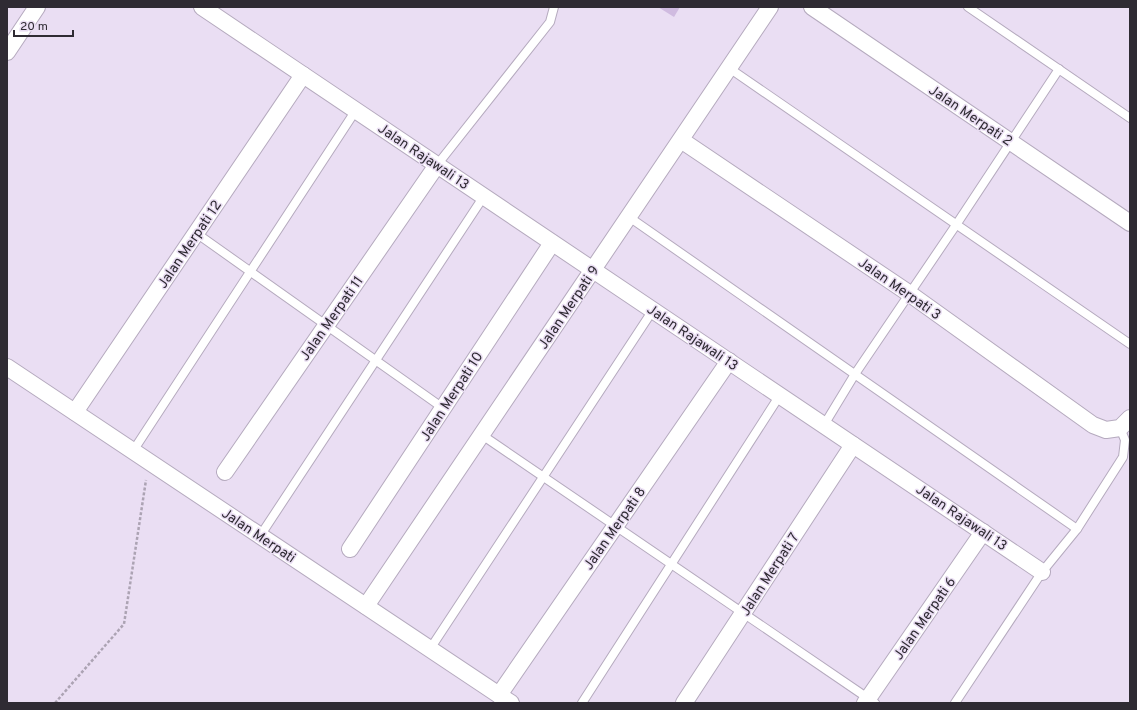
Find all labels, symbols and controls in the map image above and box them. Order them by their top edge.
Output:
scale bar [14,12,73,38]
text: 20 m [20,19,48,35]
street label: Jalan Merpati 2 [925,82,1015,151]
street label: Jalan Rajawali 13 [374,120,472,194]
street label: Jalan Merpati 12 [154,198,226,292]
street label: Jalan Merpati 3 [854,254,944,324]
street label: Jalan Merpati 9 [535,263,603,353]
street label: Jalan Merpati 11 [297,273,368,364]
street label: Jalan Rajawali 13 [643,301,741,375]
street label: Jalan Merpati 10 [417,349,487,445]
street label: Jalan Rajawali 13 [912,481,1010,555]
street label: Jalan Merpati 8 [580,484,650,574]
street label: Jalan Merpati [218,505,298,567]
street label: Jalan Merpati 7 [737,530,803,620]
street label: Jalan Merpati 6 [890,574,960,664]

